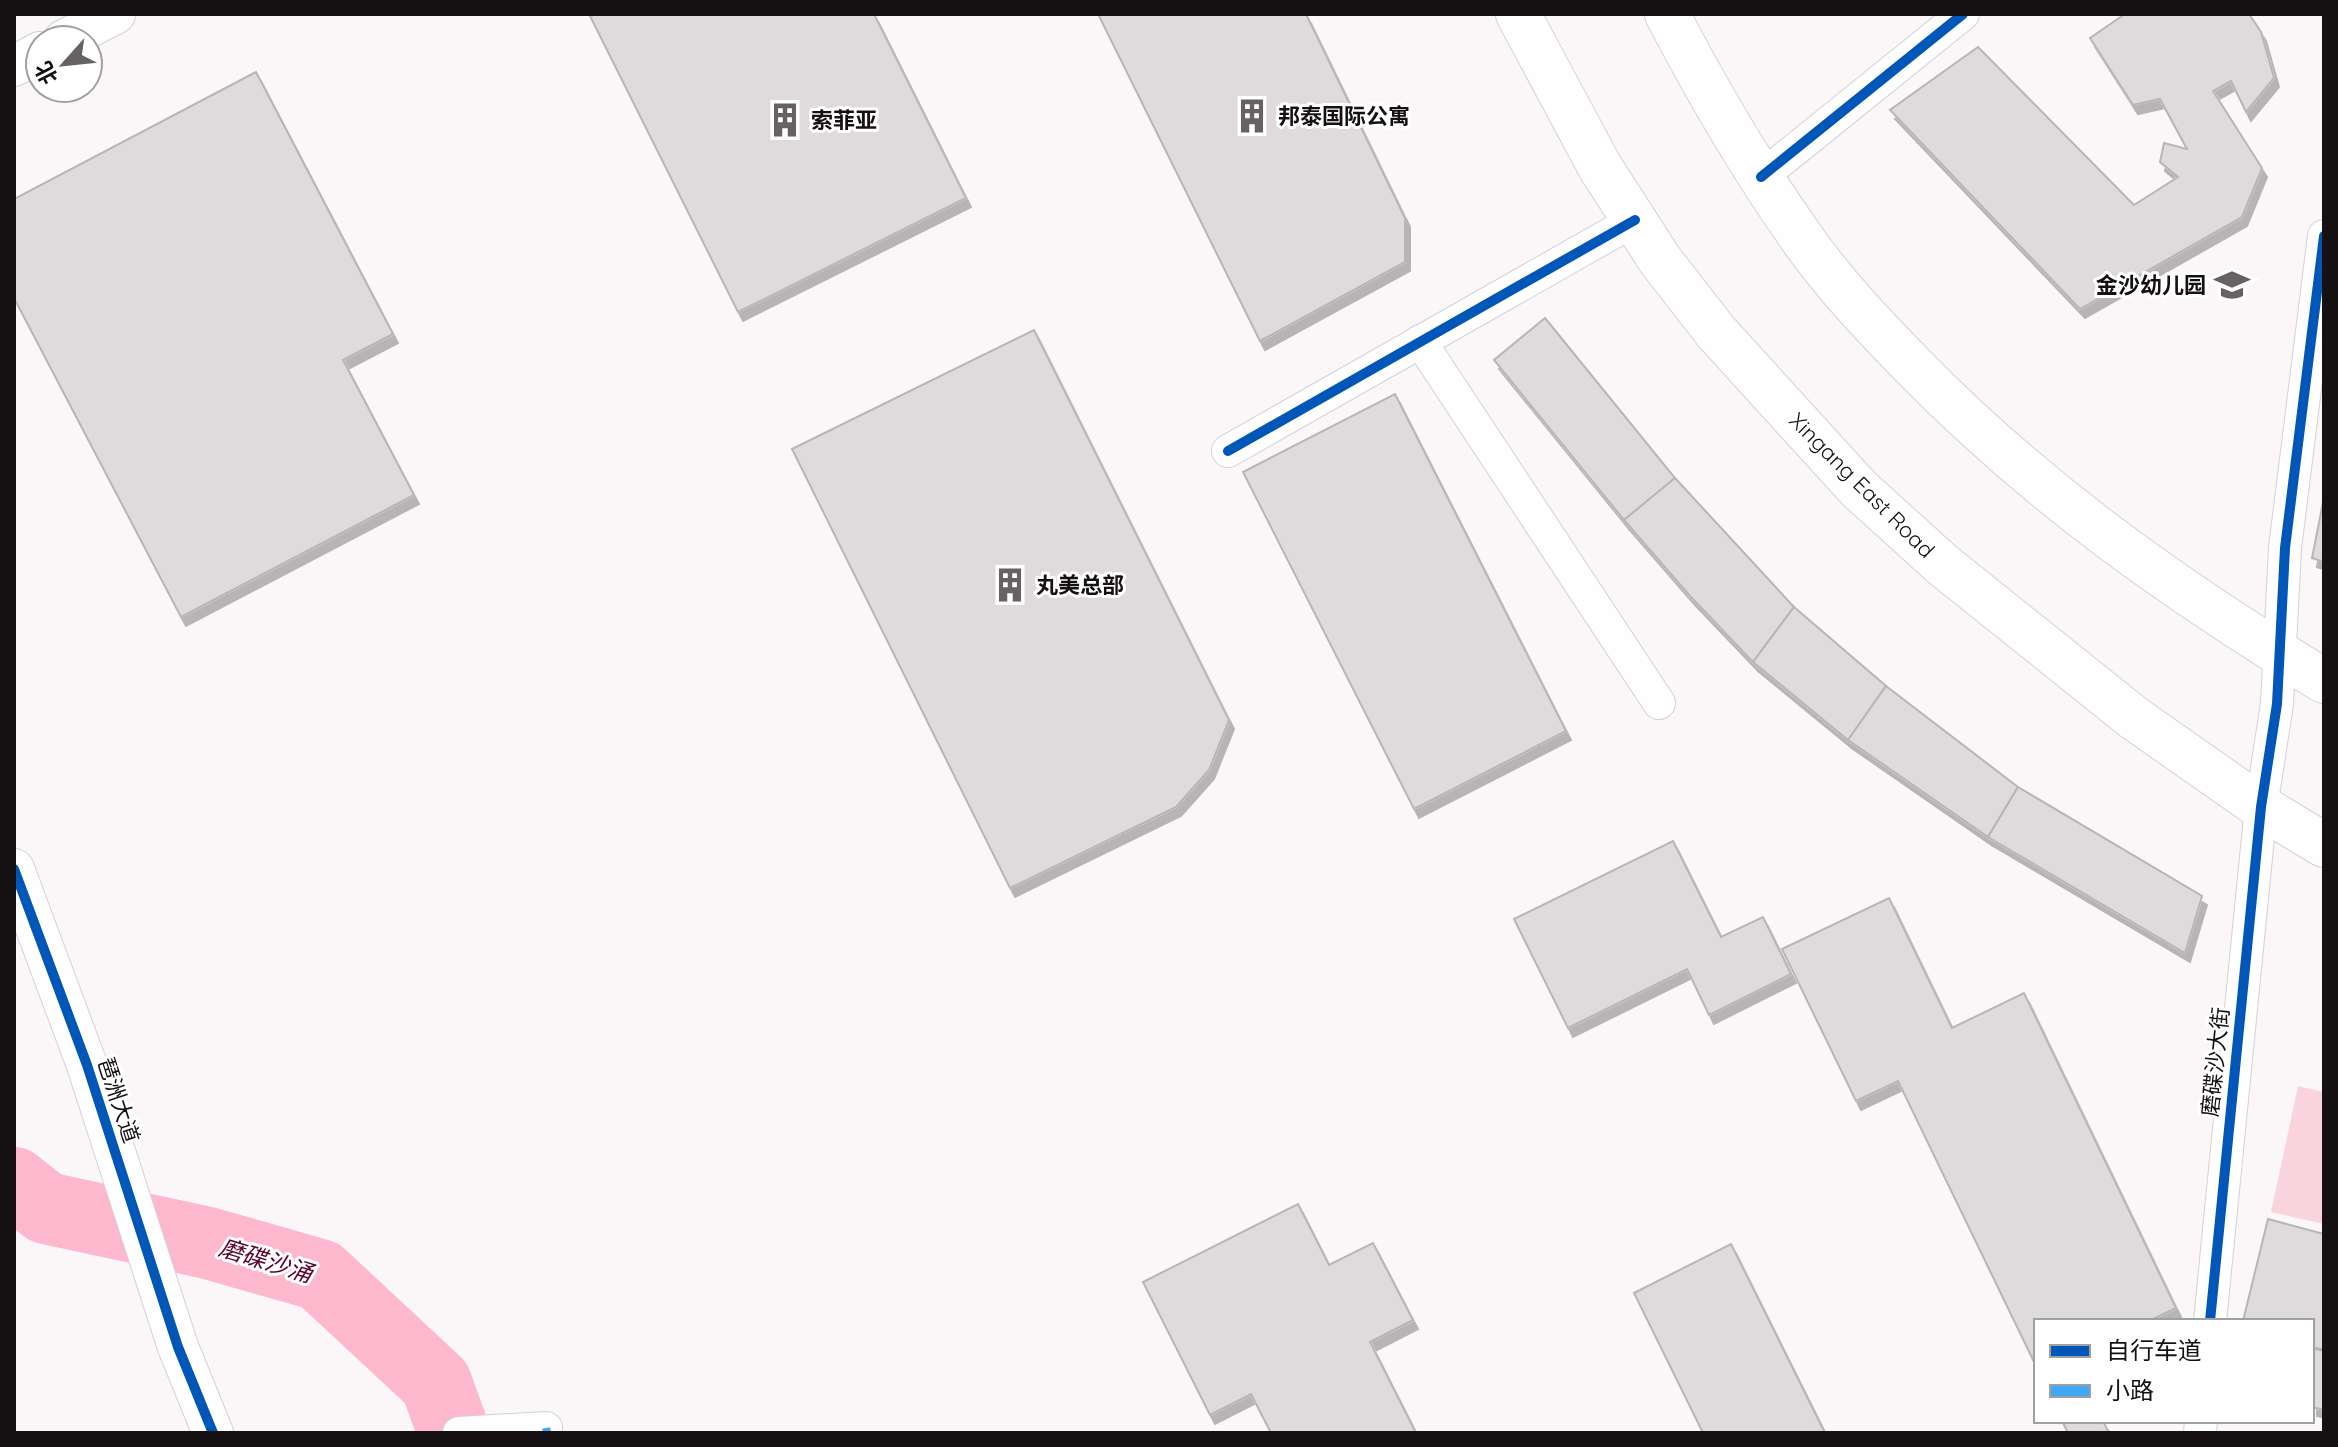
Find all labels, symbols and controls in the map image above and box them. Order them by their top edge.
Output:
north arrow [24,24,104,104]
text: 北 [29,57,64,89]
building icon: 邦泰国际公寓 [1233,97,1271,135]
building icon: 索菲亚 [766,101,804,139]
place label: 邦泰国际公寓 [1278,102,1410,130]
place label: 索菲亚 [811,106,877,134]
school or university icon: 金沙幼儿园 [2213,266,2251,304]
place label: 金沙幼儿园 [2096,271,2206,299]
street label: Xingang East Road [1783,406,1941,564]
building icon: 丸美总部 [991,566,1029,604]
place label: 丸美总部 [1036,571,1124,599]
street label: 磨碟沙大街 [2195,1006,2235,1118]
street label: 琶洲大道 [92,1054,146,1146]
water label: 磨碟沙涌 [216,1232,319,1289]
legend [2034,1319,2314,1423]
text: 自行车道 [2106,1335,2202,1365]
text: 小路 [2106,1375,2154,1405]

